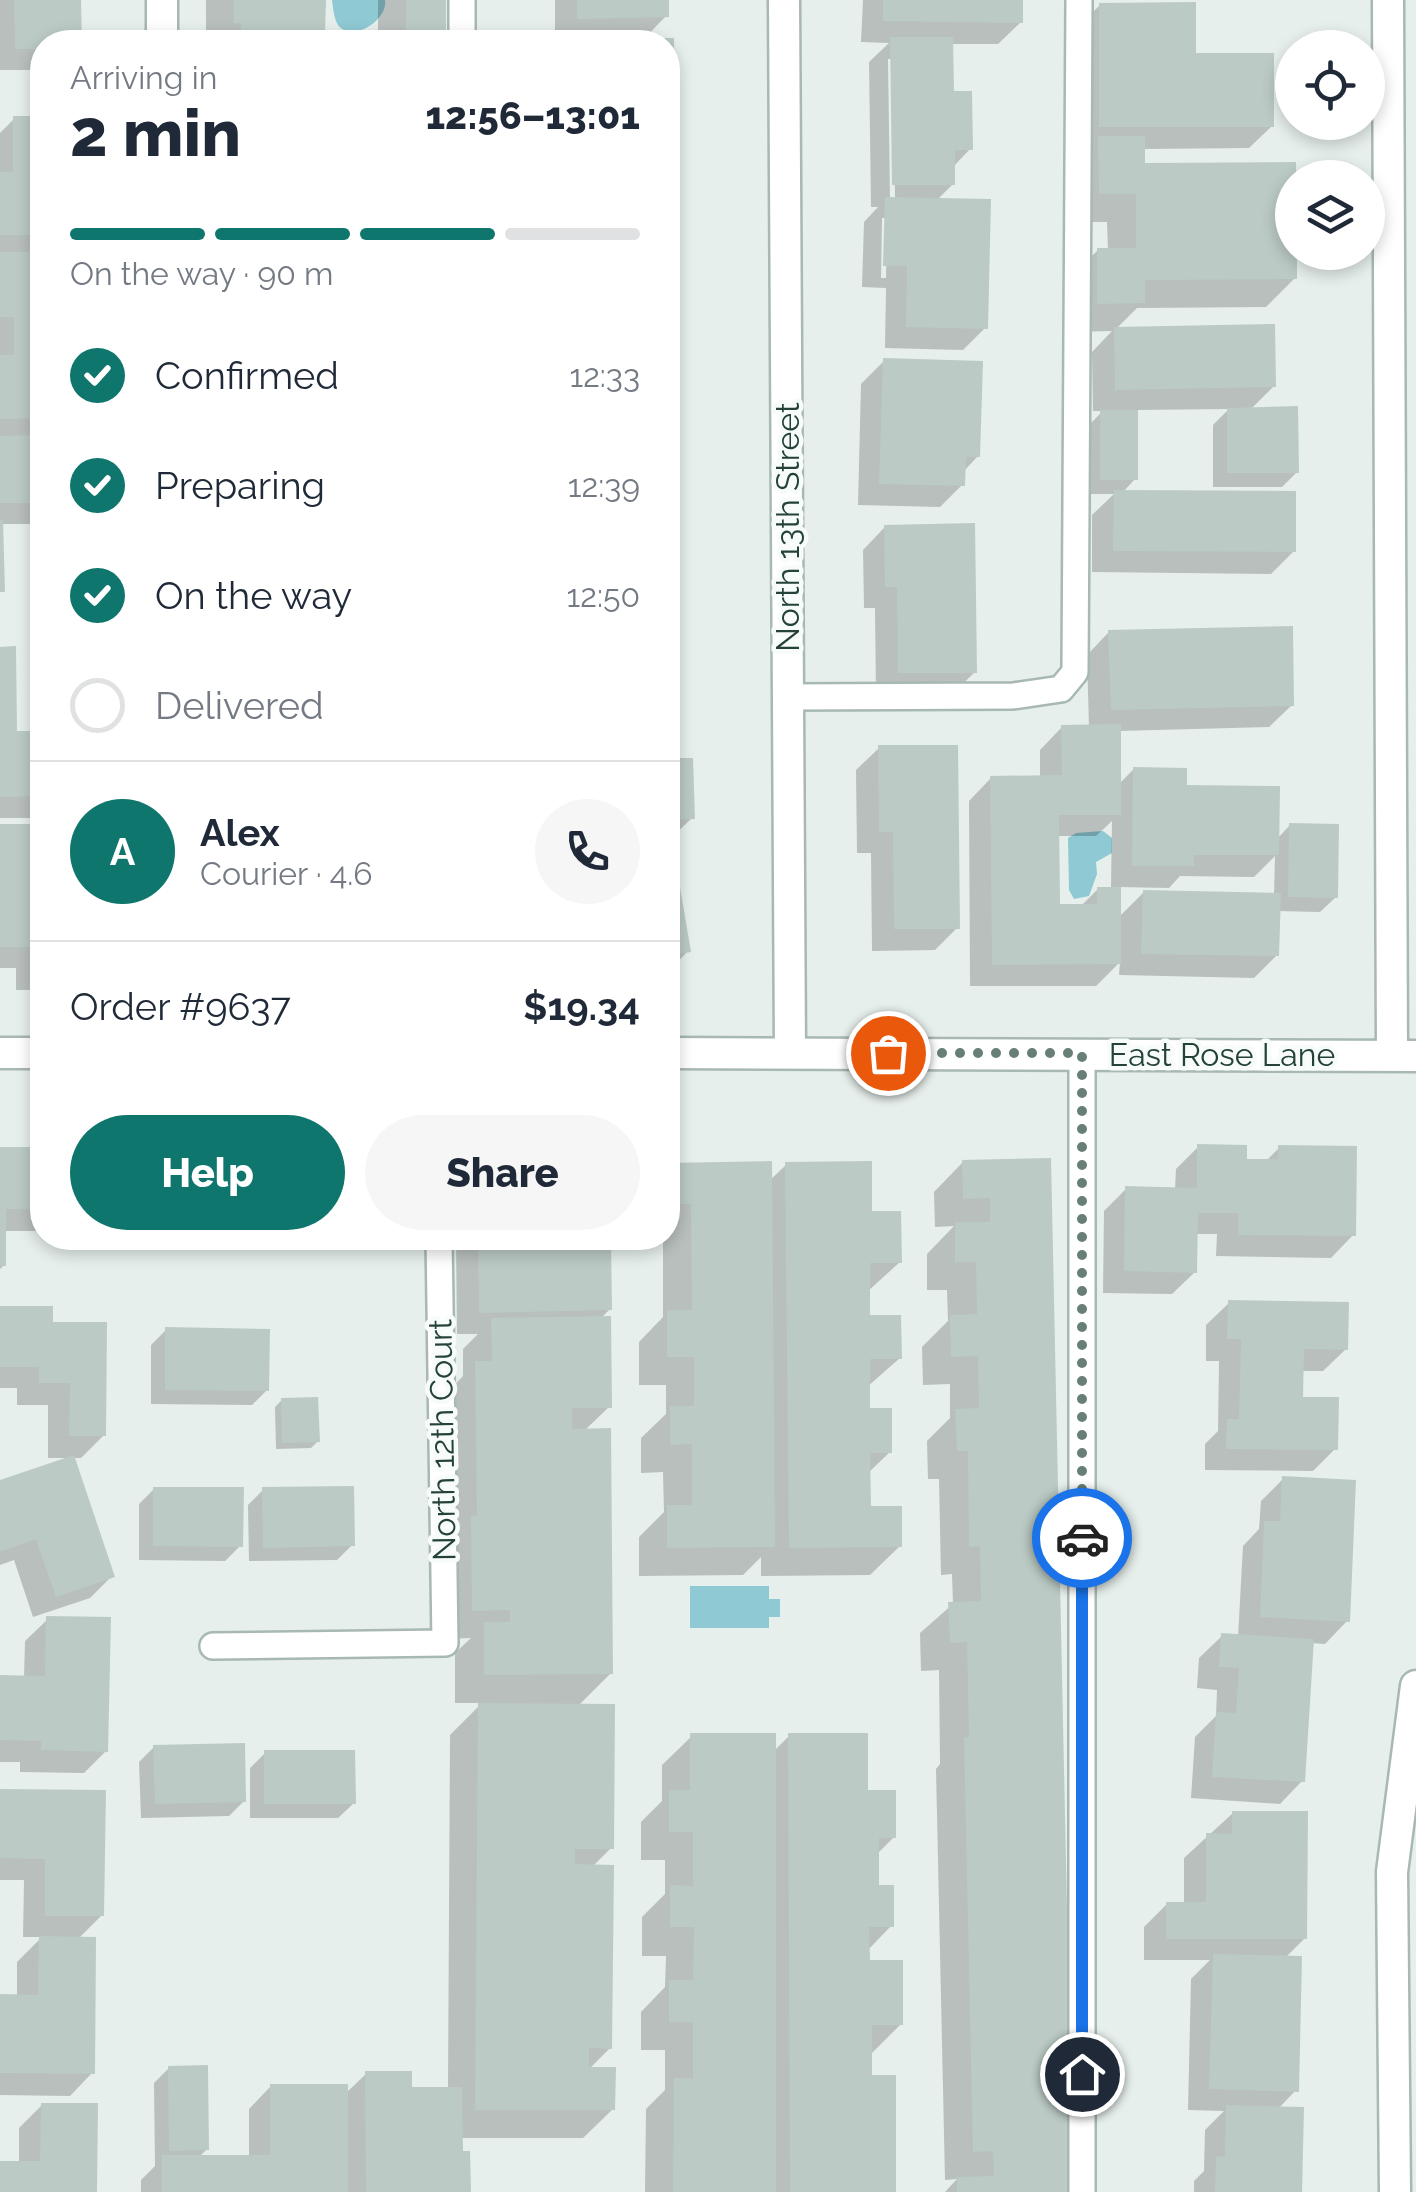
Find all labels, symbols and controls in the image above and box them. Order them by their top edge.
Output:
map controls [1275,30,1385,270]
button: locate [1275,30,1385,140]
text: Arriving in [70,59,217,96]
text: 12:56–13:01 [425,93,640,138]
text: 2 min [70,95,241,171]
button: layers [1275,160,1385,270]
text: On the way · 90 m [70,255,333,292]
icon: check [70,348,125,403]
text: Confirmed [155,353,339,398]
text: 12:33 [569,357,640,394]
street label: North 13th Street [769,402,806,652]
icon: check [70,458,125,513]
text: Preparing [155,463,325,508]
text: 12:39 [568,467,640,504]
icon: check [70,568,125,623]
text: On the way [155,573,352,618]
text: 12:50 [567,577,640,614]
text: Delivered [155,683,324,728]
button: phone [535,799,640,904]
text: Alex [200,810,280,855]
text: A [110,829,135,874]
text: Courier · 4.6 [200,855,373,892]
text: Order #9637 [70,984,291,1029]
text: $19.34 [523,984,640,1029]
pin [846,1011,931,1096]
icon: bag [861,1026,916,1081]
street label: East Rose Lane [1109,1036,1335,1073]
button: Help [70,1115,345,1230]
button: Share [365,1115,640,1230]
street label: North 12th Court [421,1318,463,1561]
courier [1032,1488,1132,1588]
icon: car [1055,1511,1110,1566]
pin [1040,2032,1125,2117]
icon: home [1055,2047,1110,2102]

